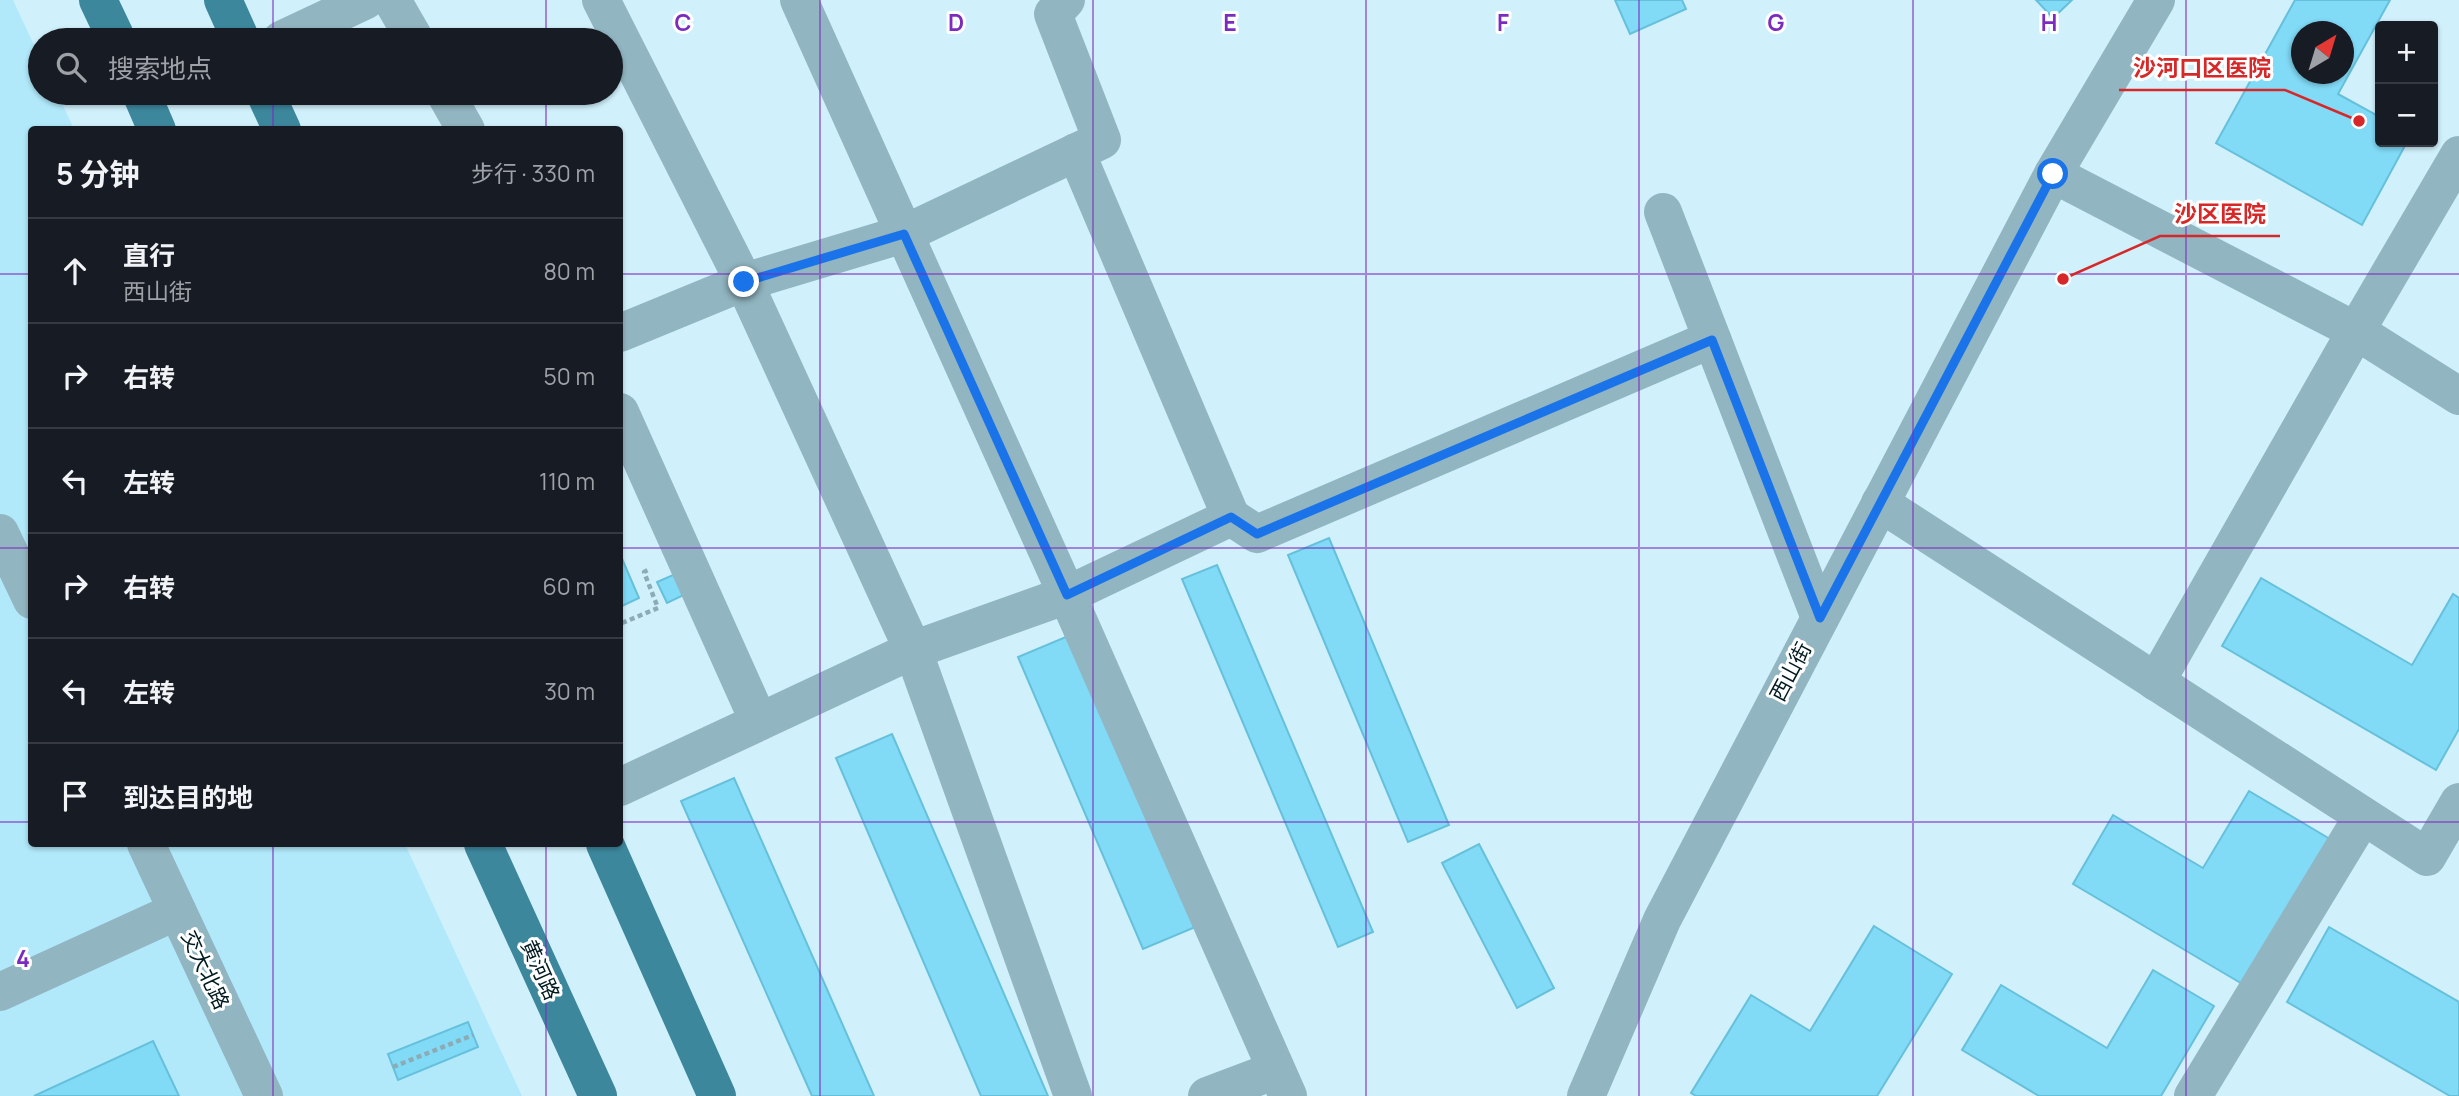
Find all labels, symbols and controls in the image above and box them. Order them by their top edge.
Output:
text: C [675,6,692,38]
text: D [948,6,964,38]
text: E [1223,6,1237,38]
text: F [1497,6,1509,38]
text: G [1768,6,1785,38]
text: H [2041,6,2057,38]
north arrow [2291,21,2354,84]
map controls [2375,21,2438,147]
button: + [2375,21,2438,84]
search box [28,28,623,105]
callout: 沙河口区医院 [2119,46,2285,90]
icon: search [52,48,90,86]
text: 搜索地点 [108,50,212,86]
text: 沙河口区医院 [2133,51,2271,83]
button: − [2375,84,2438,147]
text: 5 分钟 [56,153,140,194]
text: 步行 · 330 m [471,157,595,189]
route start [2037,158,2068,189]
callout: 沙区医院 [2160,192,2280,236]
text: 沙区医院 [2174,197,2266,229]
text: 直行 [123,237,175,273]
icon: ahead [56,252,94,290]
text: 80 m [544,255,595,287]
route end [728,266,759,297]
text: 西山街 [123,275,192,307]
icon: right [56,357,94,395]
text: 右转 [123,359,175,395]
text: 50 m [544,360,595,392]
icon: left [56,462,94,500]
text: 左转 [123,464,175,500]
text: 110 m [539,465,595,497]
icon: right [56,567,94,605]
text: 右转 [123,569,175,605]
text: 60 m [543,570,595,602]
street label: 西山街 [1763,637,1817,706]
icon: left [56,672,94,710]
text: 左转 [123,674,175,710]
text: 30 m [544,675,595,707]
icon: arrive [56,777,94,815]
text: 到达目的地 [123,779,253,815]
street label: 交大北路 [175,926,236,1014]
street label: 黄河路 [515,935,567,1004]
text: 4 [16,942,30,974]

